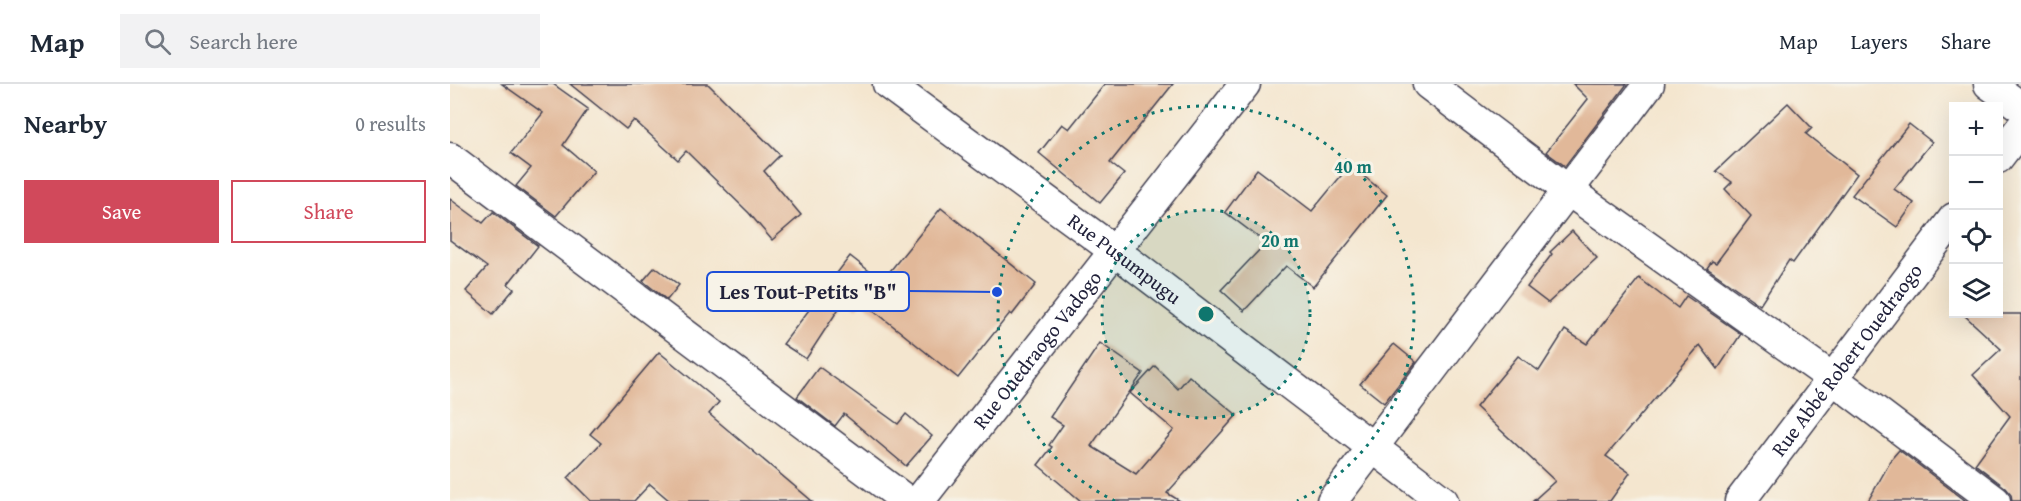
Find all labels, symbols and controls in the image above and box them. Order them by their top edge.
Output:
search box [120,14,540,68]
text: Map [30,21,84,62]
icon: search [141,25,174,58]
text: Search here [189,25,298,57]
text: Map [1779,26,1818,57]
text: Layers [1851,26,1908,57]
text: Share [1941,26,1991,57]
map controls [1949,102,2003,318]
button: + [1949,102,2003,156]
text: Nearby [24,104,107,143]
text: 0 results [355,109,426,138]
text: 40 m [1334,153,1373,180]
button: − [1949,156,2003,210]
button: Save [24,180,219,243]
button: Share [231,180,426,243]
street label: Rue Pusumpugu [1062,206,1188,311]
button: locate [1949,210,2003,264]
text: 20 m [1261,227,1300,254]
street label: Rue Abbé Robert Ouedraogo [1764,257,1929,462]
street label: Rue Ouedraogo Vadogo [966,264,1108,435]
button: layers [1949,264,2003,318]
callout: Les Tout-Petits "B" [707,272,909,311]
text: Les Tout-Petits "B" [719,276,897,307]
centre of rings [1196,304,1216,324]

